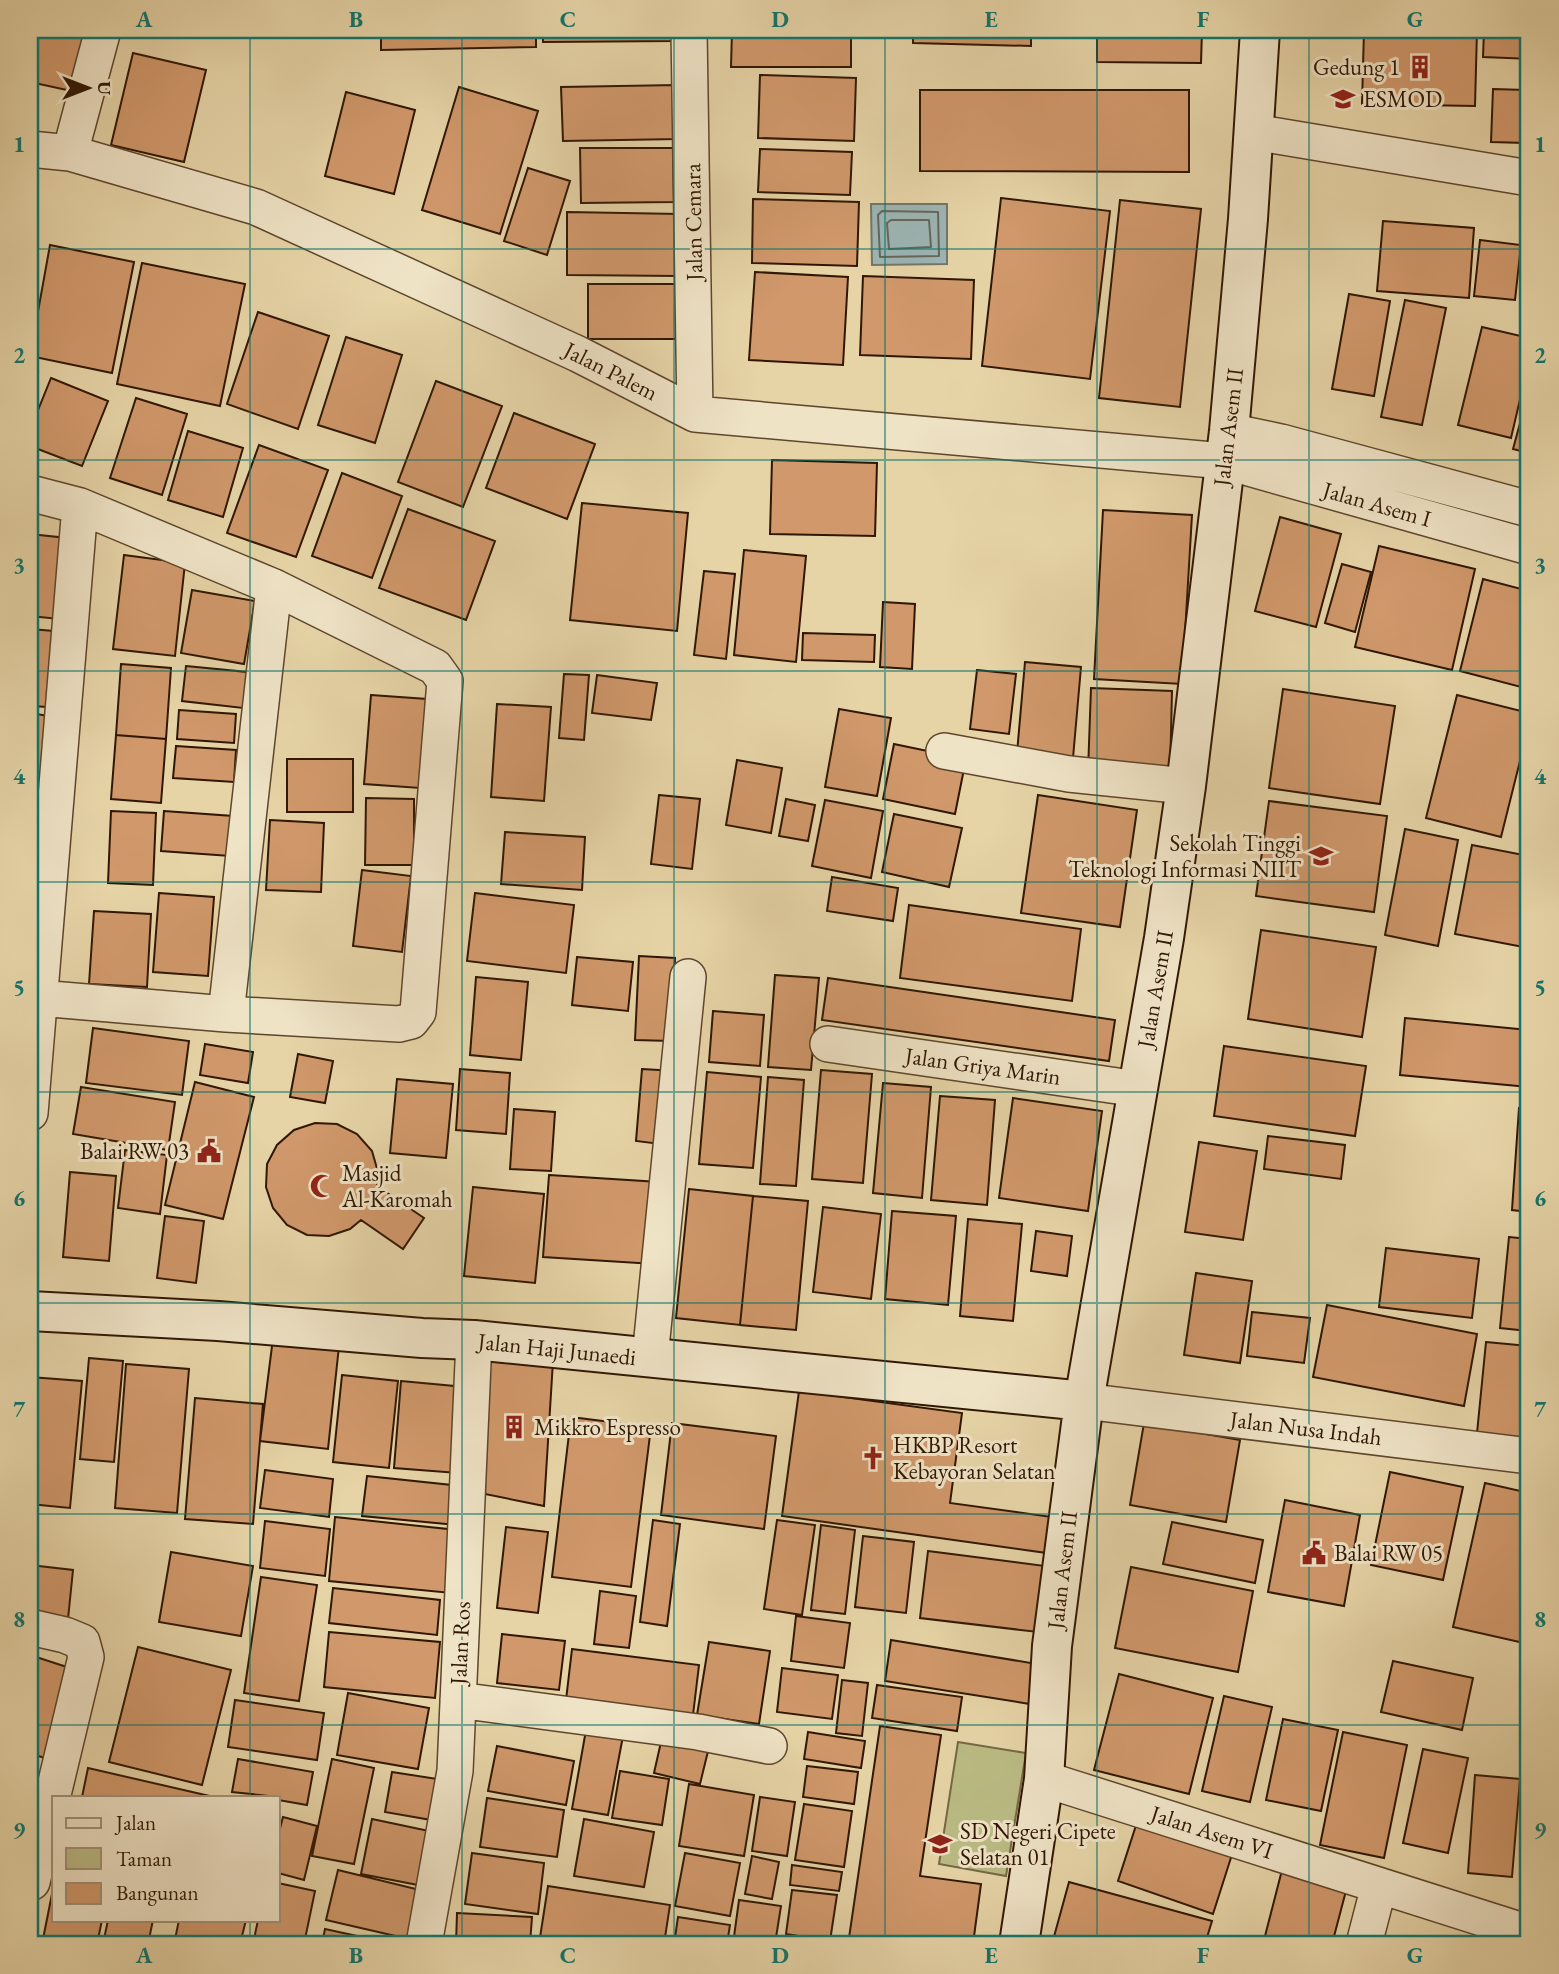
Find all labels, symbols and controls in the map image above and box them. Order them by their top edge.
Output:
text: A [135,4,153,34]
text: B [349,4,363,34]
text: C [560,4,576,34]
text: D [771,4,789,34]
text: E [984,4,998,34]
text: F [1197,4,1210,34]
text: G [1407,4,1423,34]
north arrow [52,52,122,122]
place label: Gedung 1 [1313,52,1400,82]
building icon: Gedung 1 [1406,53,1434,81]
text: U [92,81,117,95]
place label: ESMOD [1363,84,1442,114]
school or university icon: ESMOD [1329,85,1357,113]
text: 1 [13,129,25,159]
text: 1 [1534,129,1546,159]
street label: Jalan Cemara [677,162,709,283]
street label: Jalan Palem [557,334,663,407]
text: 2 [13,340,25,370]
text: 2 [1534,340,1546,370]
street label: Jalan Asem II [1206,366,1250,490]
street label: Jalan Asem I [1318,474,1435,534]
text: 3 [13,550,25,580]
text: 3 [1534,550,1546,580]
text: 4 [13,761,26,791]
text: 4 [1534,761,1547,791]
place label: Sekolah Tinggi Teknologi Informasi NIIT [1068,828,1302,884]
school or university icon: Sekolah Tinggi Teknologi Informasi NIIT [1307,842,1335,870]
street label: Jalan Asem II [1130,928,1180,1052]
text: 5 [13,972,25,1002]
text: 5 [1534,972,1546,1002]
street label: Jalan Griya Marin [901,1040,1063,1092]
place label: Balai RW 03 [80,1136,189,1166]
public building icon: Balai RW 03 [195,1137,223,1165]
place label: Masjid Al-Karomah [341,1158,453,1214]
mosque icon: Masjid Al-Karomah [308,1172,336,1200]
text: 6 [13,1183,25,1213]
text: 6 [1534,1183,1546,1213]
street label: Jalan Haji Junaedi [475,1326,638,1372]
text: 7 [13,1394,26,1424]
text: 7 [1534,1394,1547,1424]
street label: Jalan Nusa Indah [1226,1404,1384,1452]
place label: Mikkro Espresso [534,1412,681,1442]
building icon: Mikkro Espresso [500,1413,528,1441]
place label: HKBP Resort Kebayoran Selatan [893,1430,1055,1486]
church icon: HKBP Resort Kebayoran Selatan [859,1444,887,1472]
street label: Jalan Asem II [1040,1509,1084,1633]
place label: Balai RW 05 [1334,1538,1443,1568]
public building icon: Balai RW 05 [1300,1539,1328,1567]
street label: Jalan Ros [443,1600,477,1688]
text: 8 [13,1604,25,1634]
text: 8 [1534,1604,1546,1634]
legend [52,1796,280,1922]
street label: Jalan Asem VI [1145,1798,1277,1866]
text: Jalan [114,1809,156,1836]
text: 9 [13,1815,25,1845]
text: 9 [1534,1815,1546,1845]
place label: SD Negeri Cipete Selatan 01 [960,1816,1116,1872]
school or university icon: SD Negeri Cipete Selatan 01 [926,1830,954,1858]
text: Taman [116,1845,172,1872]
text: Bangunan [116,1879,199,1906]
text: A [135,1940,153,1970]
text: B [349,1940,363,1970]
text: C [560,1940,576,1970]
text: D [771,1940,789,1970]
text: E [984,1940,998,1970]
text: F [1197,1940,1210,1970]
text: G [1407,1940,1423,1970]

